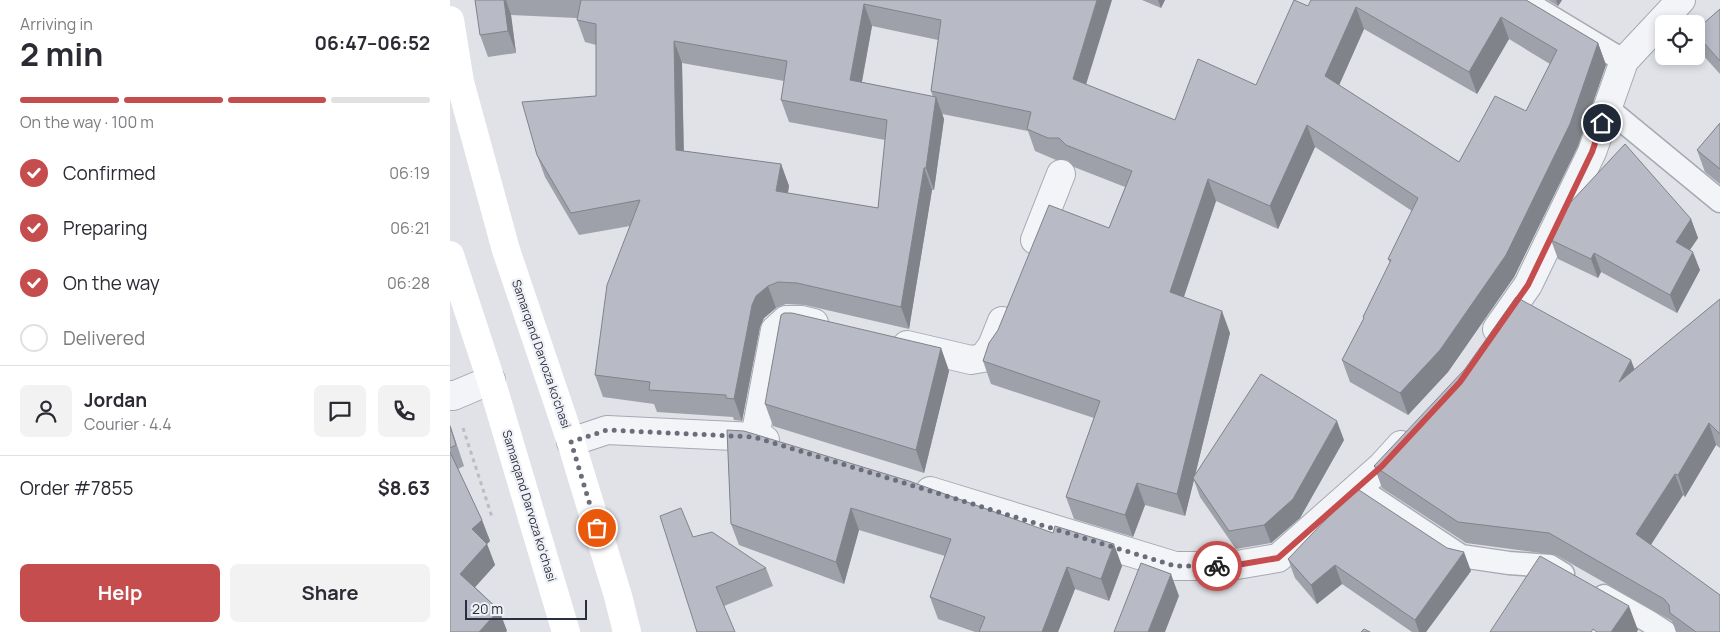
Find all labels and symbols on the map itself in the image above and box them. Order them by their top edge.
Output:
pin [1581,102,1623,144]
street label: Samarqand Darvoza ko'chasi [508,277,575,430]
street label: Samarqand Darvoza ko‘chasi [498,428,561,584]
pin [576,507,618,549]
courier [1192,541,1242,591]
scale bar [465,597,588,620]

